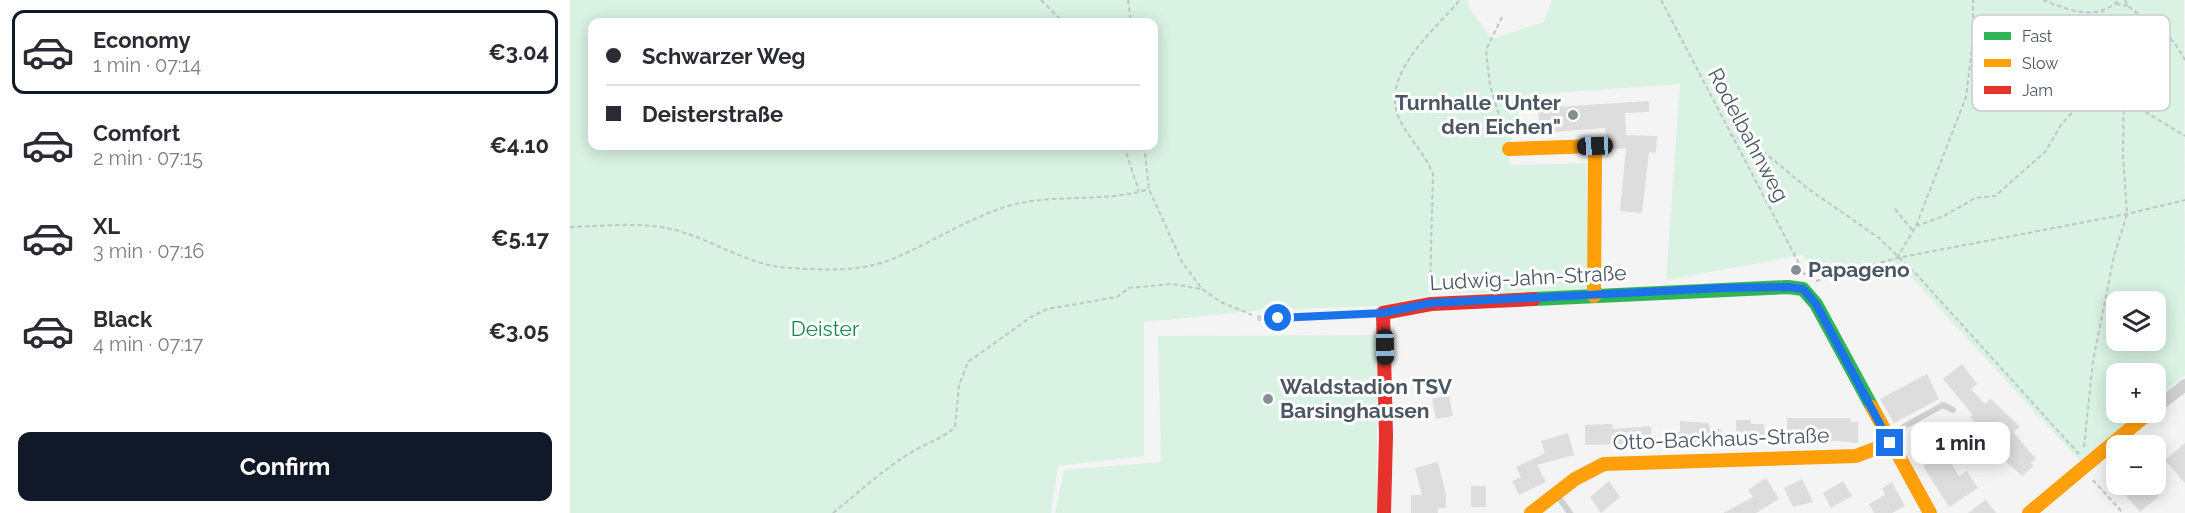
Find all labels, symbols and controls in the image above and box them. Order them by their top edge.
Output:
legend [1972,15,2170,111]
icon: car [21,25,75,79]
text: Economy [93,27,191,53]
text: Fast [2022,27,2053,46]
text: €3.04 [488,39,549,65]
text: Schwarzer Weg [642,43,805,69]
text: 1 min · 07:14 [93,53,201,77]
text: Slow [2022,54,2058,73]
street label: Rodelbahnweg [1703,64,1794,206]
text: Jam [2022,81,2053,100]
place label: Turnhalle "Unter den Eichen" [1395,90,1561,139]
text: Deisterstraße [642,101,783,127]
marker: Turnhalle "Unter den Eichen" [1566,108,1580,122]
icon: car [21,118,75,172]
text: Comfort [93,120,180,146]
text: €4.10 [490,132,549,158]
car [1577,136,1613,156]
text: 2 min · 07:15 [93,146,203,170]
icon: car [21,211,75,265]
text: XL [93,213,120,239]
text: €5.17 [491,225,549,251]
text: 3 min · 07:16 [93,239,204,263]
place label: Papageno [1808,257,1910,282]
street label: Ludwig-Jahn-Straße [1429,260,1627,295]
marker: Papageno [1789,263,1803,277]
map controls [2106,291,2166,495]
button: layers [2106,291,2166,351]
icon: car [21,304,75,358]
route start [1264,304,1291,331]
text: Black [93,306,152,332]
park label: Deister [791,316,860,341]
text: €3.05 [489,318,549,344]
car [1376,329,1394,365]
text: 4 min · 07:17 [93,332,203,356]
button: + [2106,363,2166,423]
place label: Waldstadion TSV Barsinghausen [1280,374,1453,423]
marker: Waldstadion TSV Barsinghausen [1261,392,1275,406]
street label: Otto-Backhaus-Straße [1612,422,1830,455]
callout: 1 min [1911,422,2010,464]
route end [1876,429,1903,456]
text: 1 min [1935,431,1986,455]
button: Confirm [18,432,552,501]
button: − [2106,435,2166,495]

